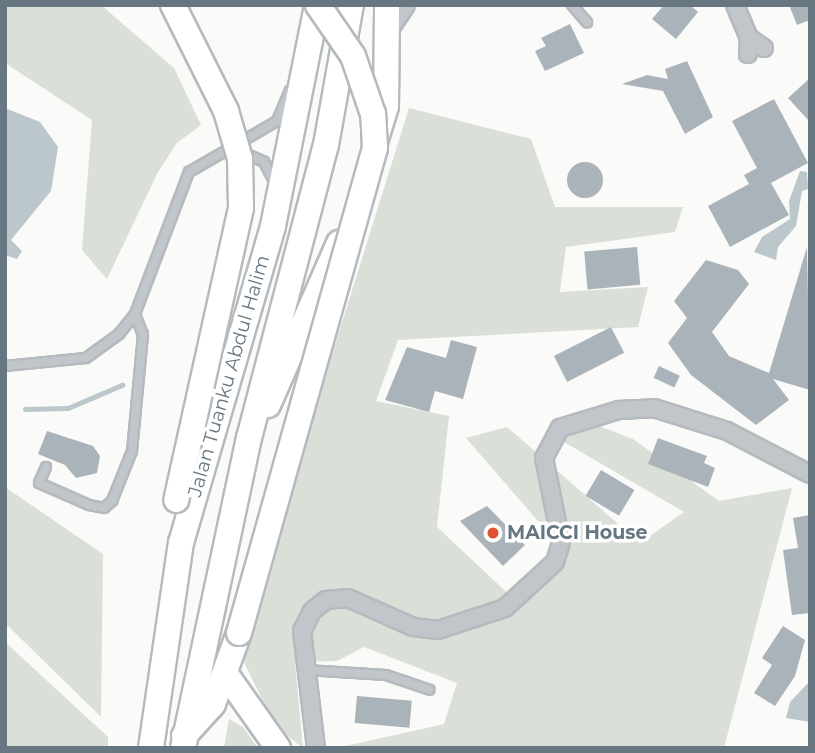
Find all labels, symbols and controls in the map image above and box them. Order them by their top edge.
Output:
street label: Jalan Tuanku Abdul Halim [184,252,274,500]
place label: MAICCI House [507,522,647,544]
marker: MAICCI House [485,525,501,541]

